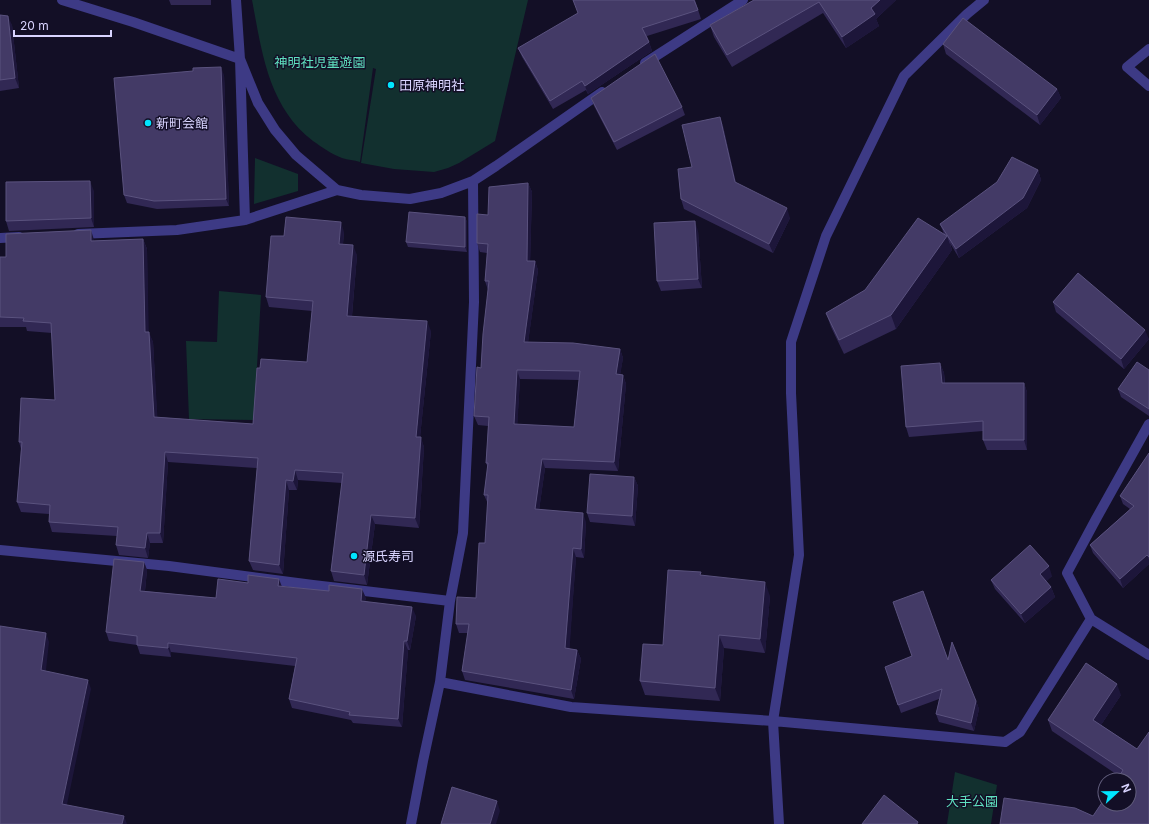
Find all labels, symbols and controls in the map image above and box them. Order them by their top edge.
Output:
scale bar [14,12,111,38]
text: 20 m [20,18,49,33]
park label: 神明社児童遊園 [274,54,366,70]
place label: 田原神明社 [399,77,464,93]
marker: 田原神明社 [386,80,396,90]
place label: 新町会館 [156,115,208,131]
marker: 新町会館 [143,118,153,128]
place label: 源氏寿司 [362,548,414,564]
marker: 源氏寿司 [349,551,359,561]
north arrow [1097,772,1137,812]
text: N [1118,782,1134,795]
park label: 大手公園 [946,793,998,809]

